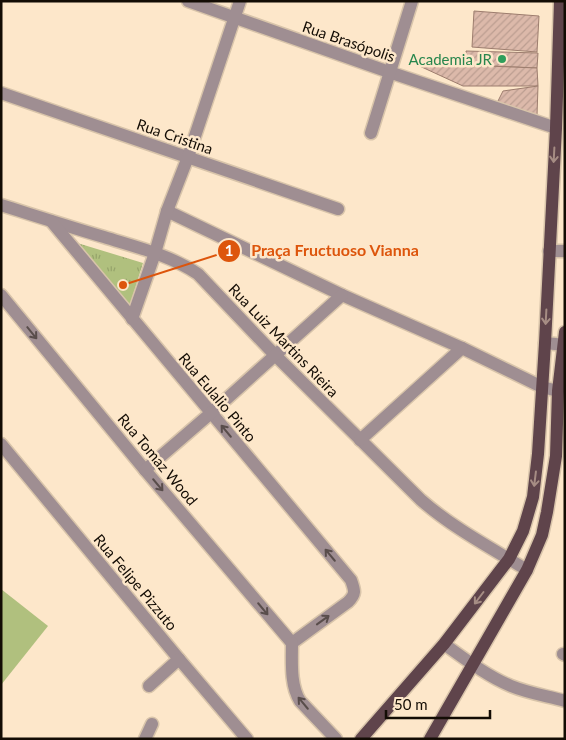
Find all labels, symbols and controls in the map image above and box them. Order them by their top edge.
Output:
street label: Rua Brasópolis [300,17,398,65]
place label: Academia JR [409,50,493,68]
marker: Academia JR [496,53,508,65]
street label: Rua Cristina [135,115,215,157]
one-way arrow [550,147,559,163]
callout: Praça Fructuoso Vianna [216,235,430,266]
text: Praça Fructuoso Vianna [251,240,419,259]
text: 1 [225,241,233,259]
street label: Rua Luiz Martins Rieira [225,280,343,400]
one-way arrow [541,309,550,325]
one-way arrow [27,326,38,339]
street label: Rua Eulalio Pinto [176,349,260,445]
street label: Rua Tomaz Wood [114,409,202,509]
one-way arrow [220,424,231,437]
one-way arrow [530,471,540,487]
one-way arrow [152,478,163,491]
street label: Rua Felipe Pizzuto [90,530,182,634]
one-way arrow [324,549,335,562]
one-way arrow [474,591,485,604]
one-way arrow [257,602,268,615]
one-way arrow [316,615,330,625]
scale bar [386,688,490,720]
text: 50 m [394,695,428,713]
one-way arrow [297,697,308,710]

